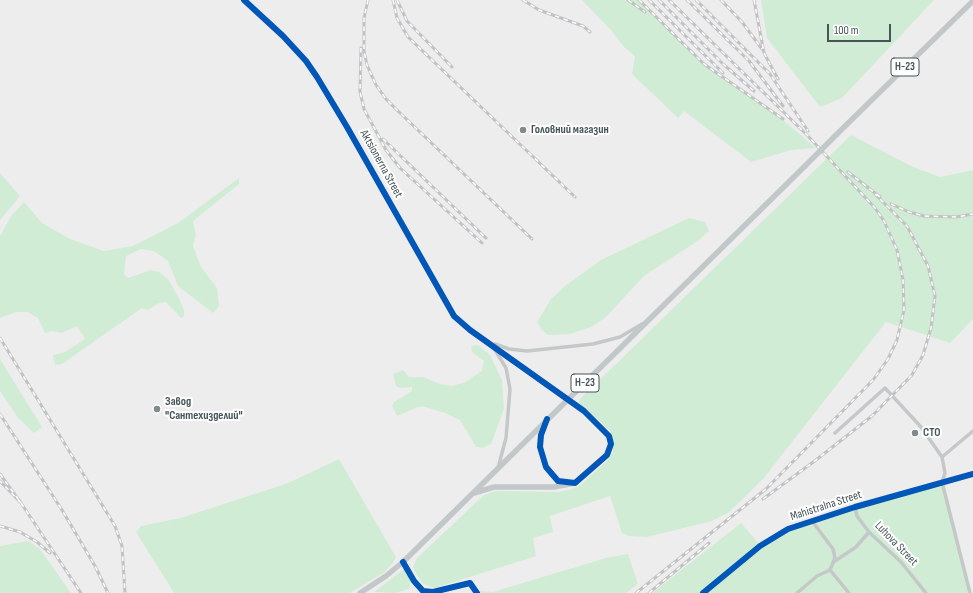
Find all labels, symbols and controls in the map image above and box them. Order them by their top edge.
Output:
scale bar [829,16,893,42]
text: 100 m [834,23,859,38]
road number: Н-23 [891,58,919,76]
place label: Головний магазин [531,123,609,137]
marker: Головний магазин [518,125,528,135]
street label: Aktsionerna Street [356,128,406,200]
road number: Н-23 [571,374,599,392]
place label: Завод "Сантехизделий" [165,395,243,423]
marker: Завод "Сантехизделий" [152,404,162,414]
place label: СТО [923,426,940,440]
marker: СТО [910,428,920,438]
street label: Mahistralna Street [789,488,863,524]
street label: Luhova Street [871,519,921,569]

